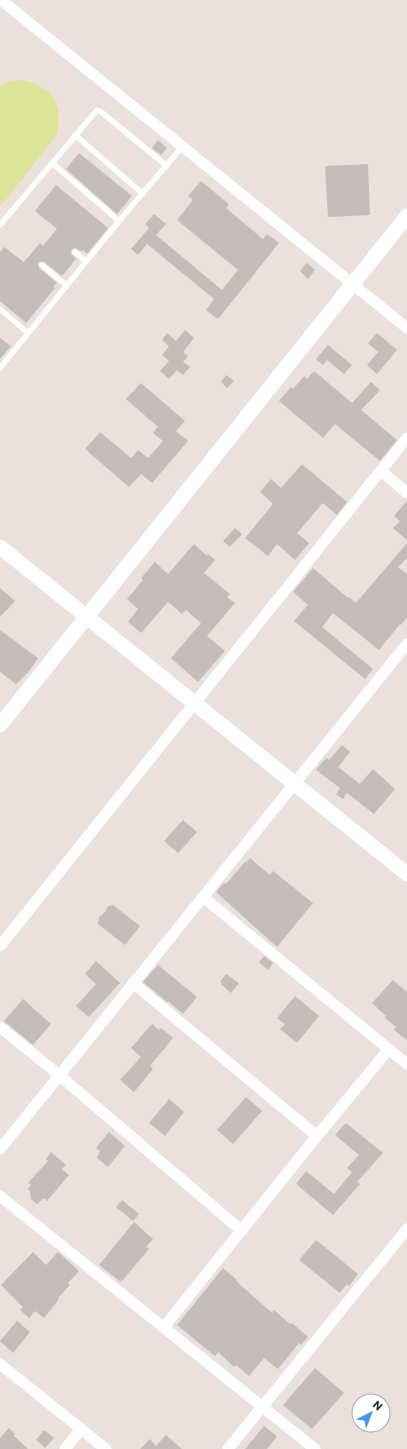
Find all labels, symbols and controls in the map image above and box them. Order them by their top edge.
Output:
north arrow [351,1393,391,1433]
text: N [371,1398,385,1413]

